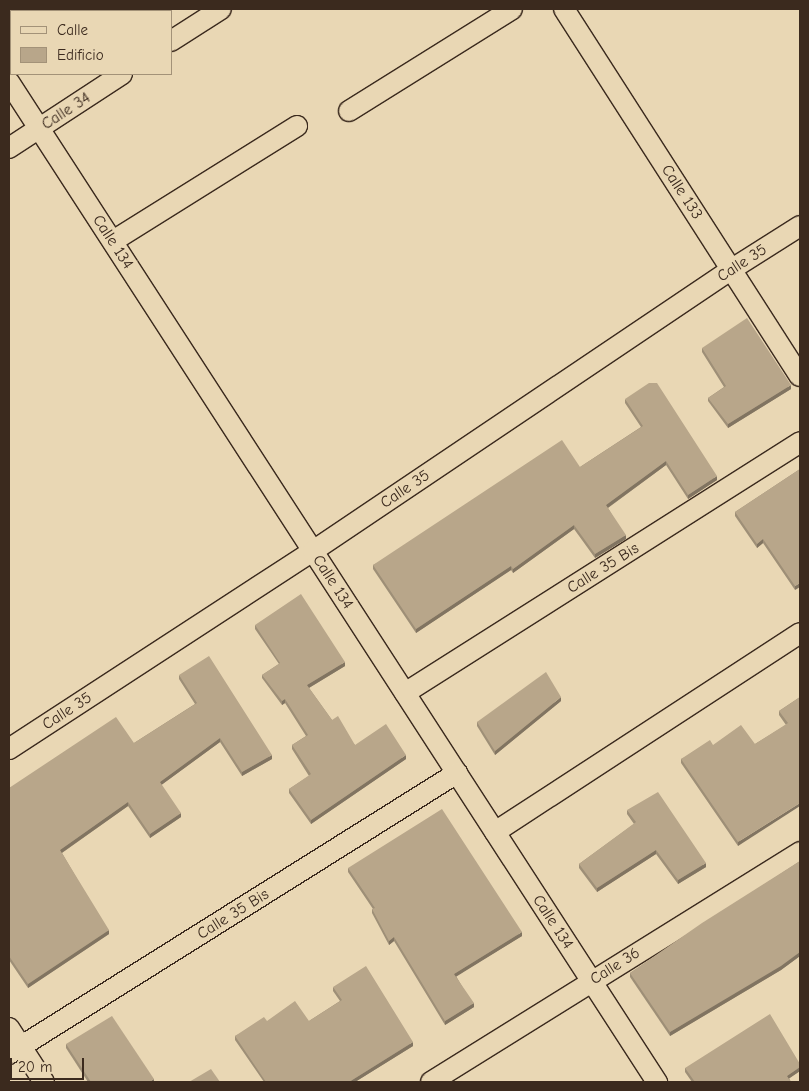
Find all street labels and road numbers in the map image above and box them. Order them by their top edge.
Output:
street label: Calle 34 [38,88,94,134]
street label: Calle 133 [657,161,707,223]
street label: Calle 134 [88,211,138,273]
street label: Calle 35 [714,240,770,286]
street label: Calle 35 [377,466,433,512]
street label: Calle 35 Bis [564,538,642,598]
street label: Calle 134 [308,551,358,613]
street label: Calle 35 [39,688,95,734]
street label: Calle 35 Bis [194,884,272,944]
street label: Calle 134 [528,891,578,953]
street label: Calle 36 [586,943,644,989]

